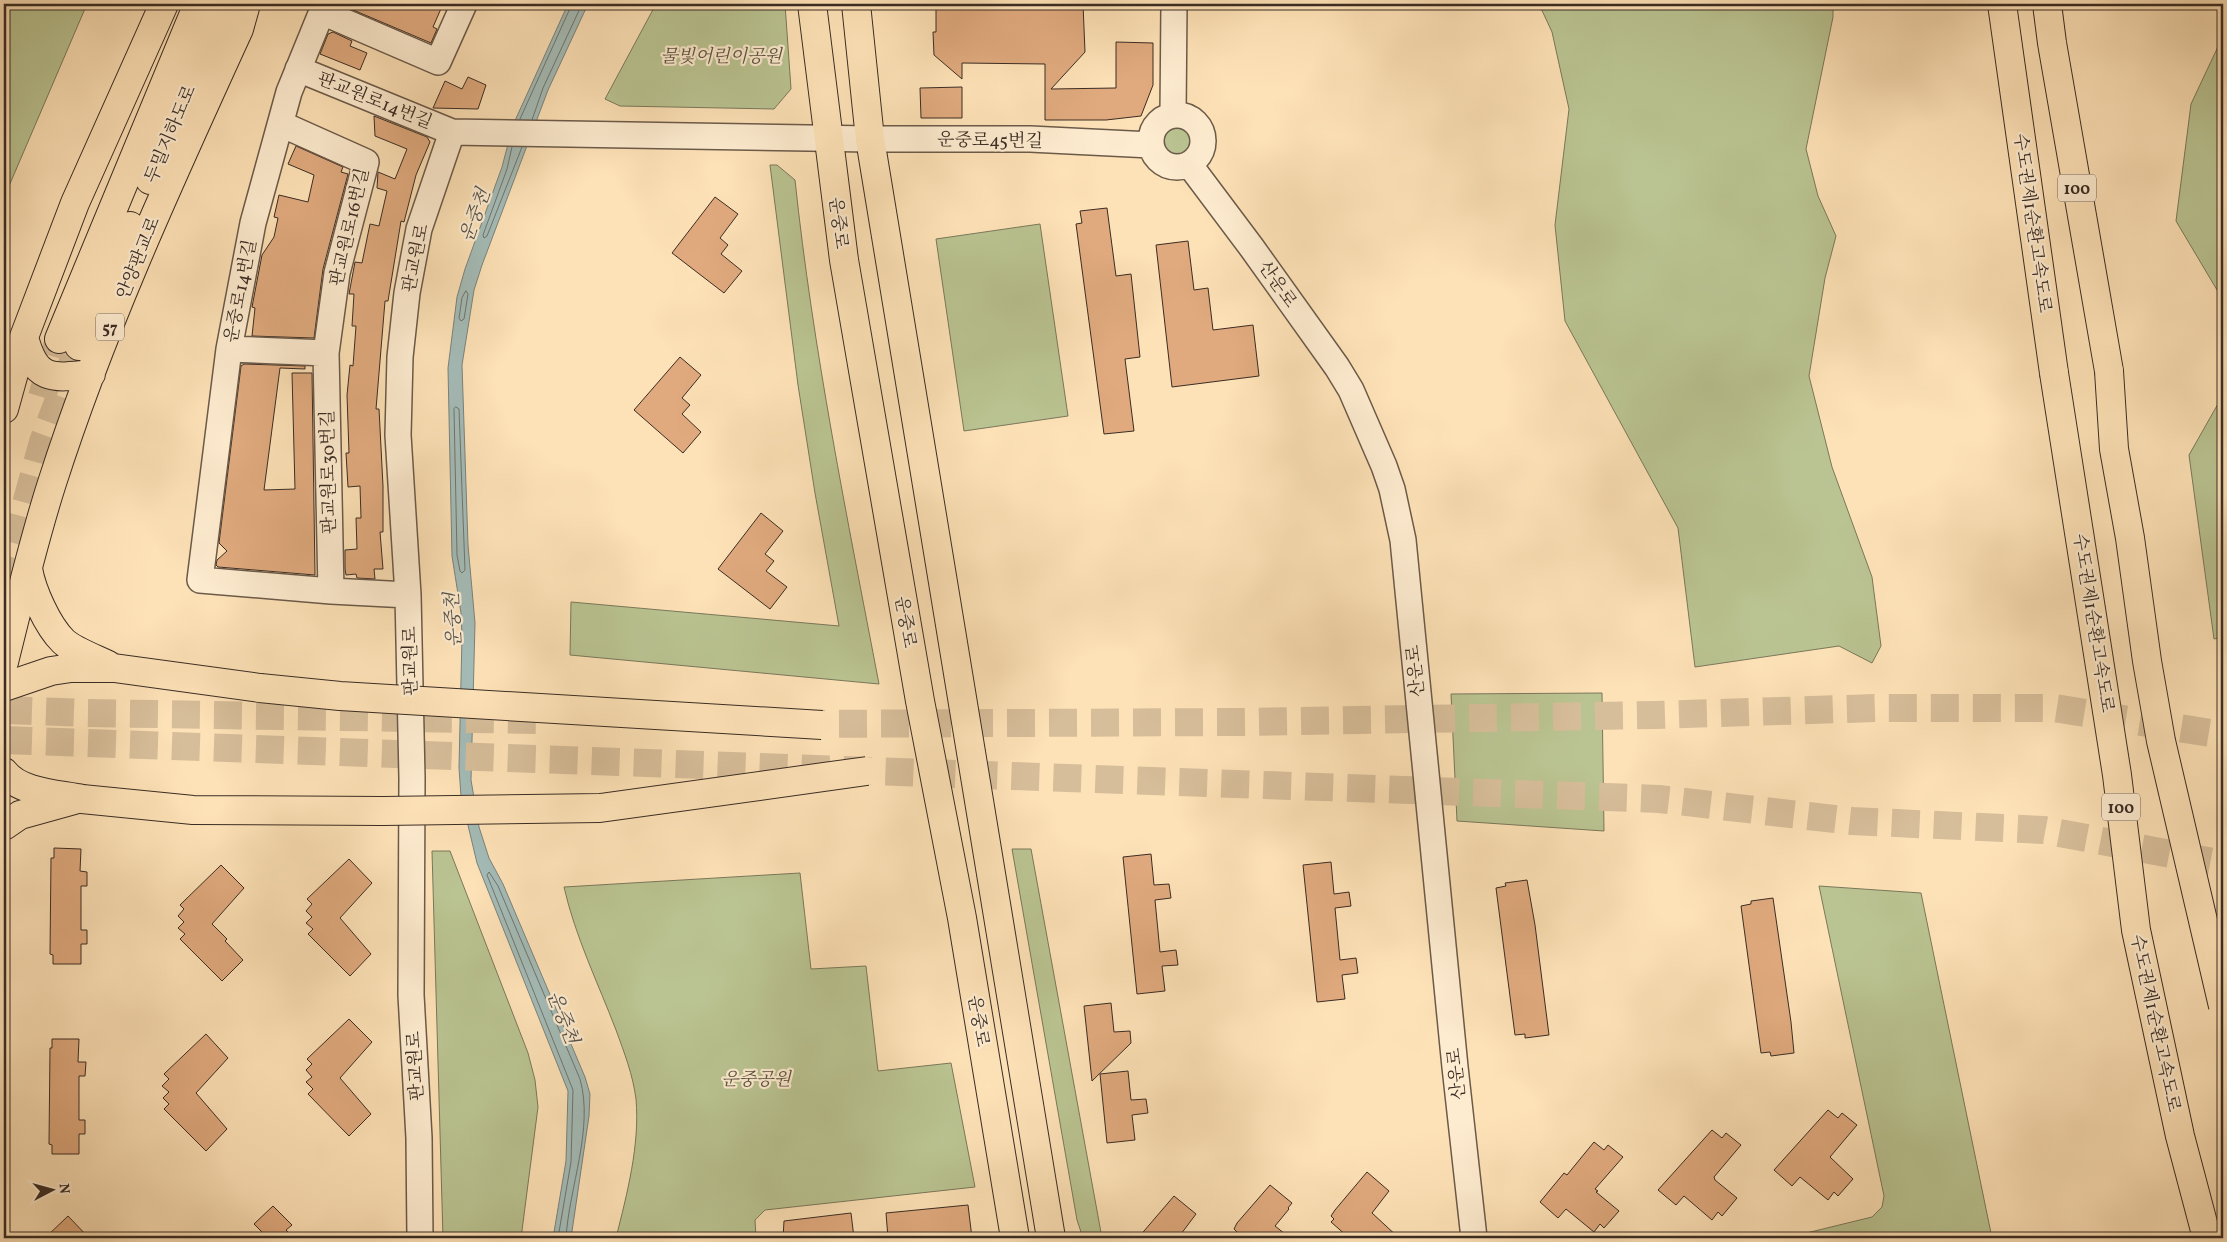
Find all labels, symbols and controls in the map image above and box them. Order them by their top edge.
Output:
park label: 물빛어린이공원 [660,45,783,70]
street label: 판교원로14번길 [313,67,436,136]
street label: 두밀지하도로 [139,82,203,187]
street label: 운중로45번길 [937,128,1043,155]
street label: 수도권제1순환고속도로 [2007,132,2056,315]
street label: 판교원로16번길 [325,166,376,289]
road number: 100 [2058,174,2096,202]
water label: 운중천 [454,184,498,246]
street label: 운중로 [822,196,853,251]
street label: 안양판교로 [112,214,167,304]
street label: 판교원로 [397,222,436,295]
street label: 운중로14번길 [219,238,264,345]
street label: 산운로 [1252,256,1302,313]
road number: 57 [96,314,124,341]
street label: 판교원로30번길 [316,410,343,534]
street label: 수도권제1순환고속도로 [2066,532,2119,715]
water label: 운중천 [439,590,468,648]
street label: 운중로 [888,594,921,650]
street label: 판교원로 [398,626,425,696]
street label: 산운로 [1401,644,1432,698]
road number: 100 [2102,794,2140,820]
street label: 수도권제1순환고속도로 [2124,932,2186,1114]
water label: 운중천 [540,987,585,1050]
street label: 운중로 [961,993,994,1049]
street label: 판교원로 [402,1031,431,1101]
street label: 산운로 [1442,1047,1473,1101]
park label: 운중공원 [721,1068,792,1093]
north arrow [28,1164,78,1214]
text: N [53,1183,73,1195]

